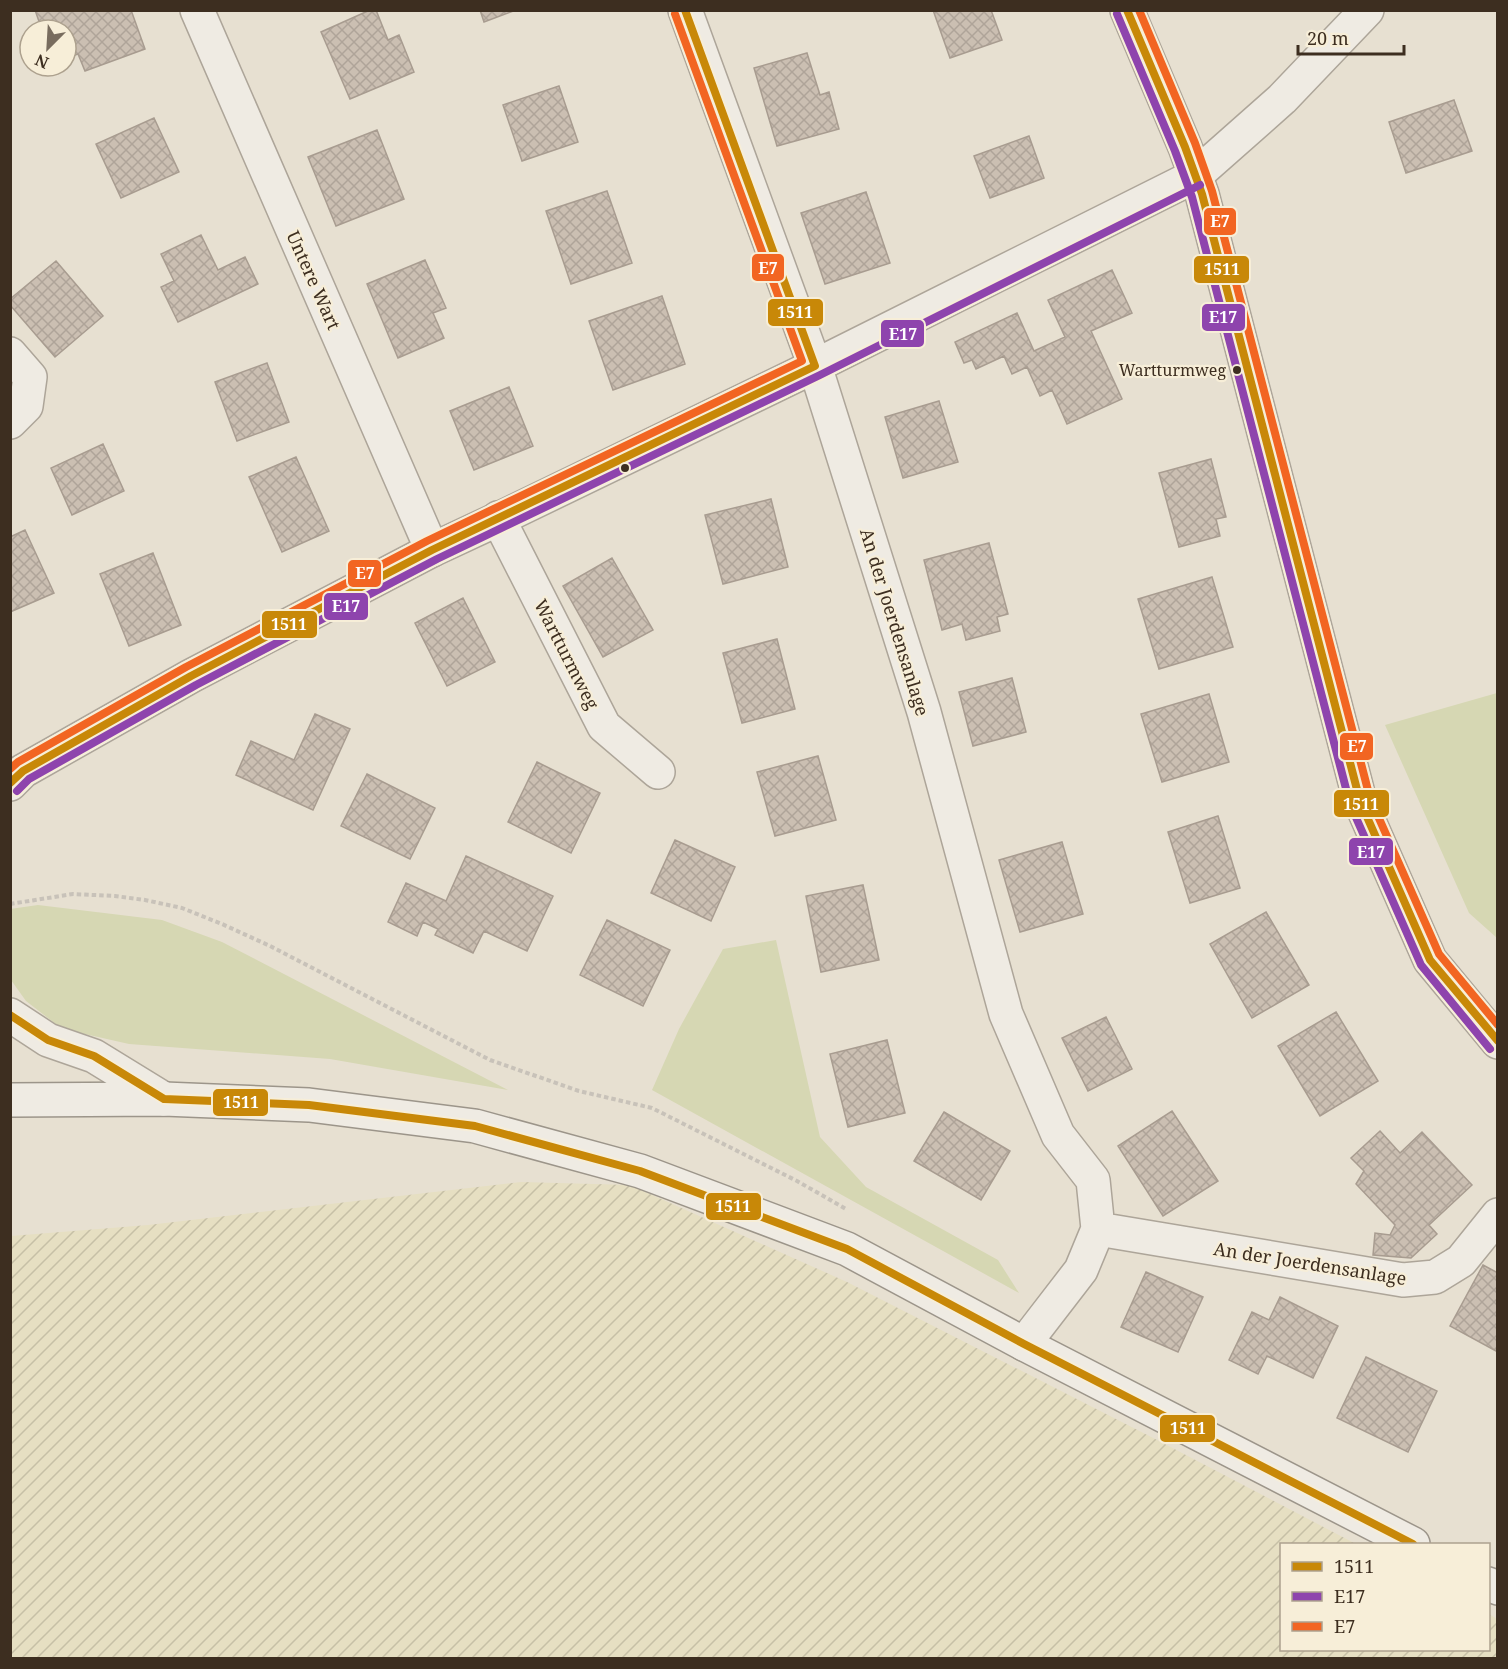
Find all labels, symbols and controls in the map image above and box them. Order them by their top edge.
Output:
north arrow [18,18,78,78]
scale bar [1298,18,1404,56]
text: 20 m [1307,26,1349,50]
text: N [31,49,52,74]
line badge: E7 [1203,207,1237,236]
text: E7 [1210,210,1230,232]
street label: Untere Wart [282,227,346,333]
line badge: E7 [751,253,785,282]
line badge: 1511 [1193,255,1250,284]
text: E7 [758,257,778,279]
text: 1511 [1204,258,1240,280]
line badge: 1511 [767,298,824,327]
text: 1511 [777,301,813,323]
line badge: E17 [1201,303,1246,332]
text: E17 [1209,306,1237,328]
line badge: E17 [880,319,925,348]
text: E17 [889,323,917,345]
place label: Wartturmweg [1119,359,1226,381]
marker: Wartturmweg [1231,364,1243,376]
unlabelled marker [619,462,631,474]
street label: An der Joerdensanlage [855,525,935,719]
line badge: E7 [347,559,382,588]
text: E7 [355,562,375,584]
line badge: E17 [323,592,369,621]
text: E17 [332,595,360,617]
street label: Wartturmweg [529,595,605,713]
line badge: 1511 [261,610,318,639]
text: 1511 [271,613,307,635]
line badge: E7 [1339,732,1374,761]
text: E7 [1347,735,1367,757]
line badge: 1511 [1333,789,1390,818]
text: 1511 [1343,793,1379,815]
line badge: E17 [1348,837,1394,866]
text: E17 [1357,841,1385,863]
line badge: 1511 [212,1088,269,1117]
text: 1511 [223,1091,259,1113]
line badge: 1511 [705,1192,762,1221]
text: 1511 [715,1195,751,1217]
street label: An der Joerdensanlage [1212,1236,1408,1290]
line badge: 1511 [1159,1414,1216,1443]
text: 1511 [1170,1417,1206,1439]
legend [1280,1543,1490,1651]
text: 1511 [1334,1554,1374,1578]
text: E17 [1334,1584,1365,1608]
text: E7 [1334,1614,1355,1638]

